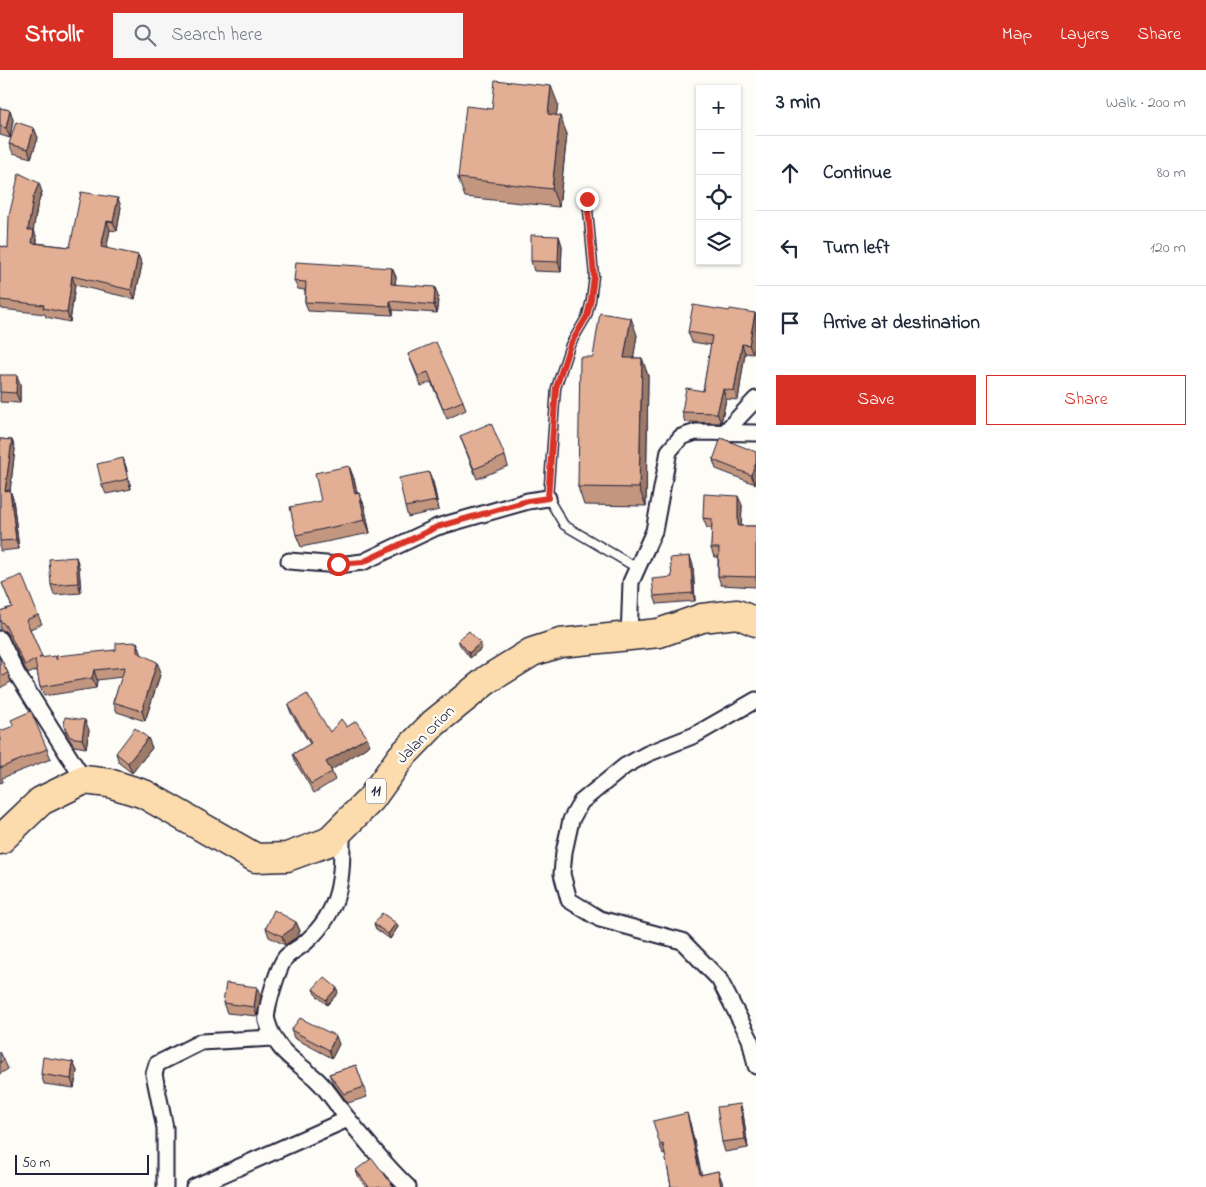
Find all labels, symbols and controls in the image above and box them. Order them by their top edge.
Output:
search box [113,13,463,58]
text: Strollr [25,18,83,53]
icon: search [131,21,159,49]
text: Search here [171,22,262,49]
text: Map [1002,22,1032,48]
text: Layers [1060,22,1110,48]
text: Share [1138,22,1181,48]
map controls [696,85,741,265]
button: + [696,85,741,130]
text: 3 min [776,88,820,118]
text: Walk · 200 m [1106,91,1186,115]
button: − [696,130,741,175]
icon: ahead [776,159,804,187]
text: Continue [823,160,891,187]
text: 80 m [1157,161,1186,185]
button: locate [696,175,741,220]
route end [576,188,599,211]
button: layers [696,220,741,265]
icon: left [776,234,804,262]
text: Turn left [823,235,890,262]
text: 120 m [1150,236,1186,260]
icon: arrive [776,309,804,337]
text: Arrive at destination [823,310,980,337]
button: Save [776,375,976,425]
button: Share [986,375,1186,425]
route start [327,553,350,576]
street label: Jalan Orion [391,700,461,770]
road number: 11 [366,778,386,804]
scale bar [15,1152,149,1175]
text: 50 m [22,1153,50,1174]

